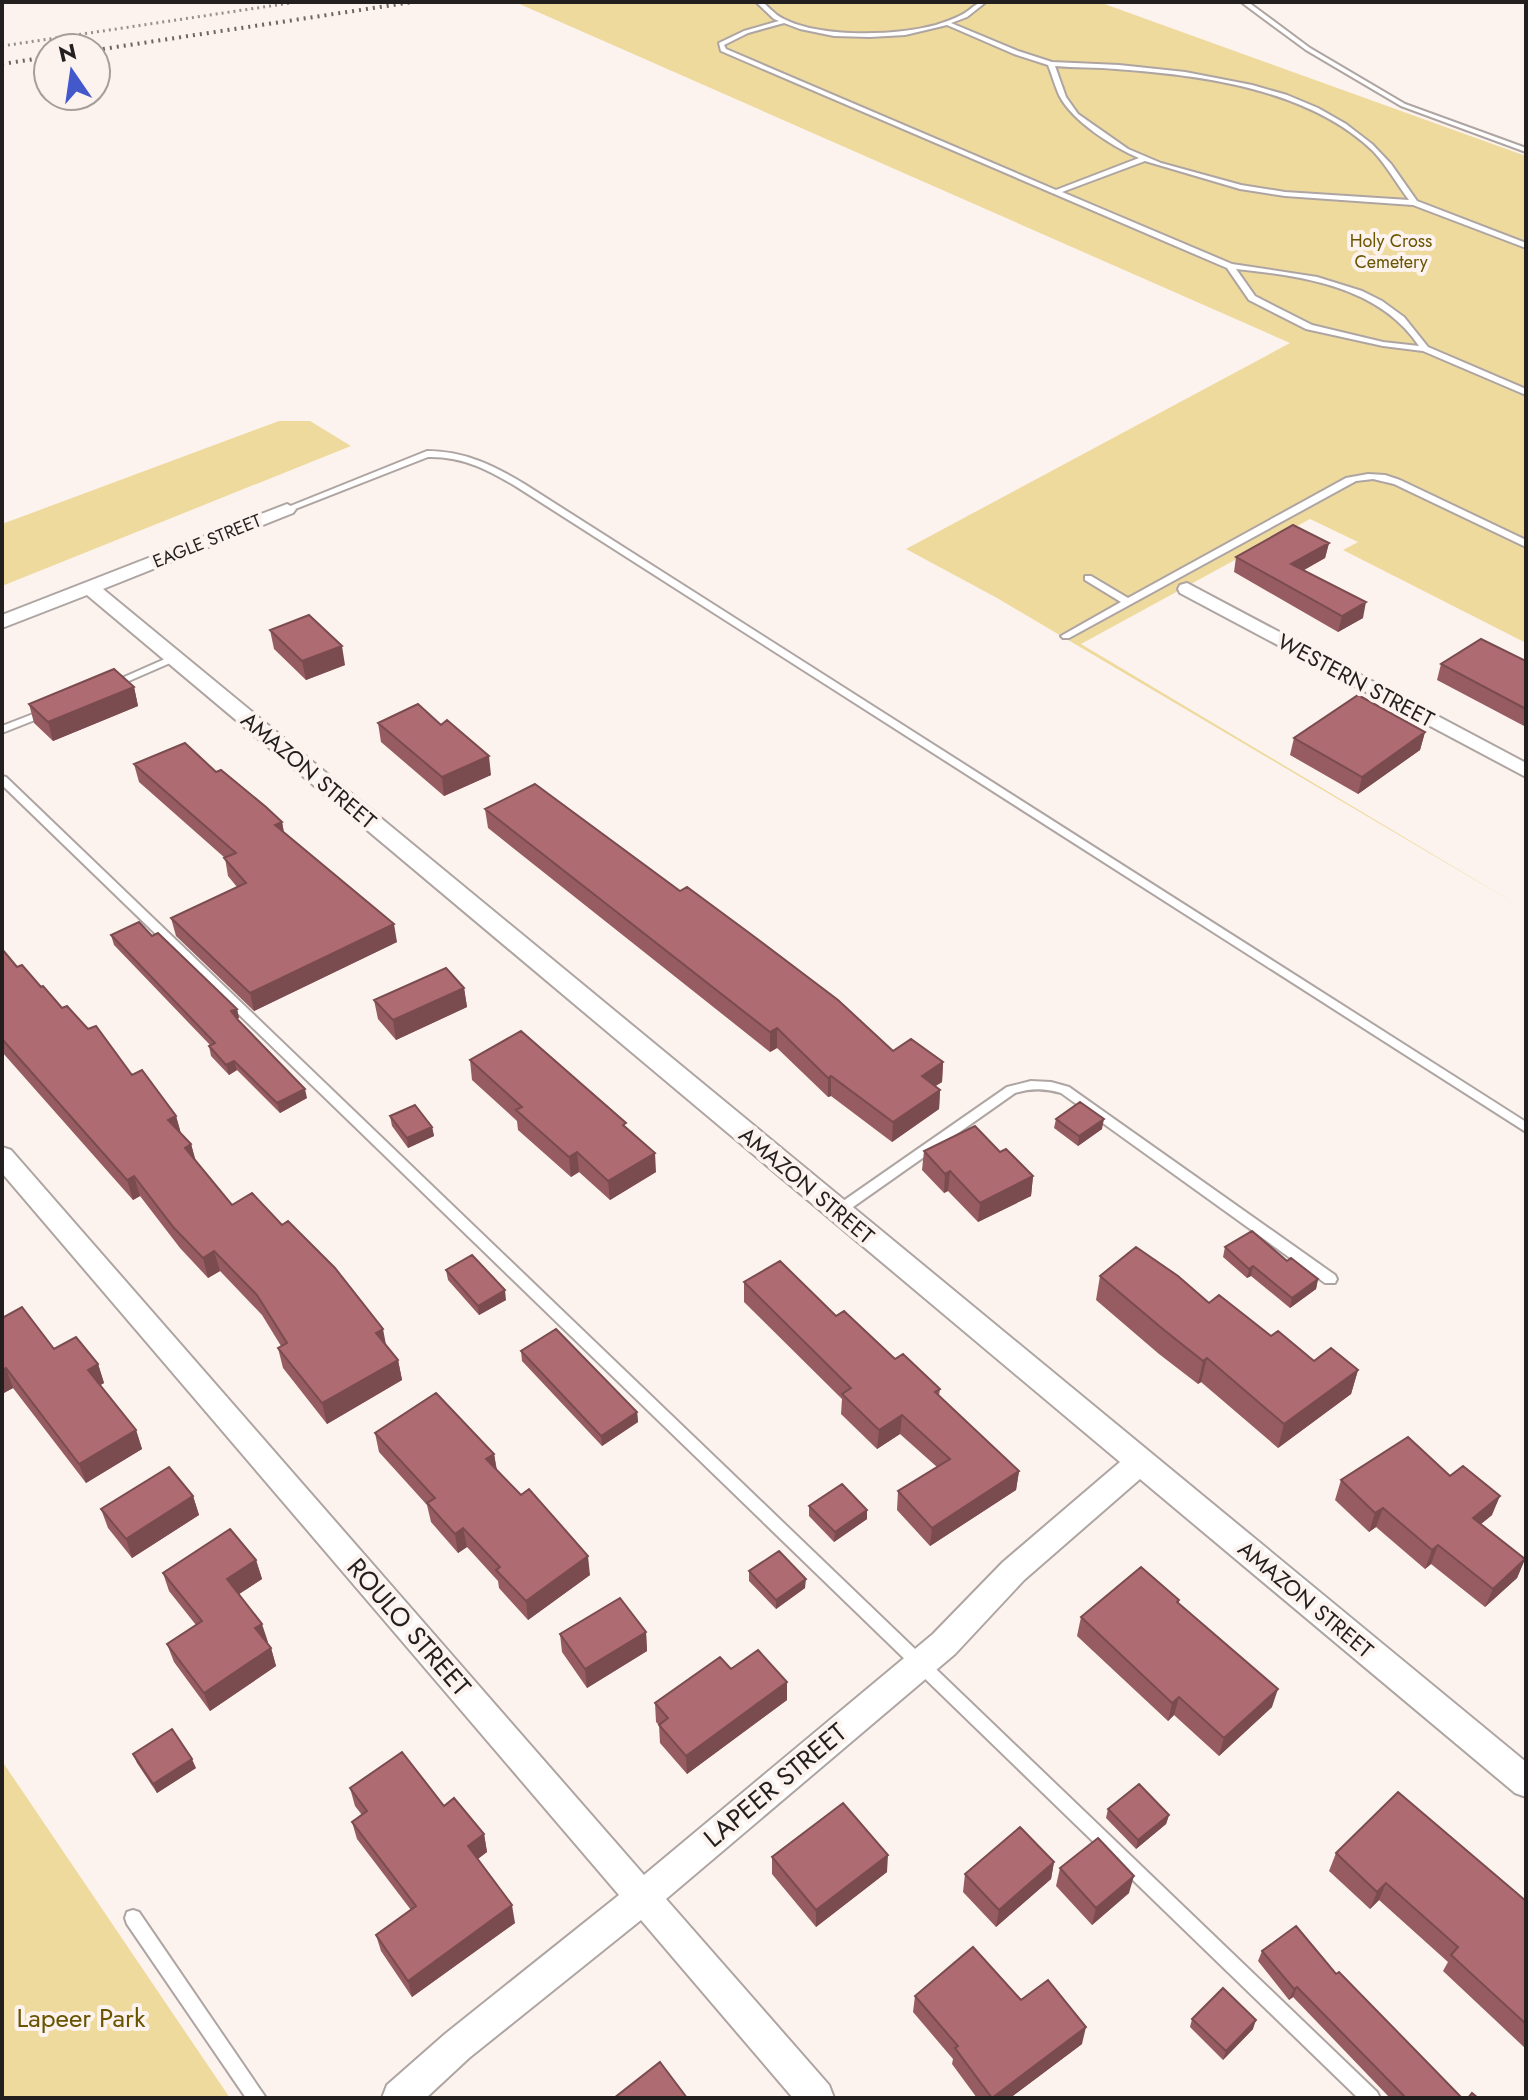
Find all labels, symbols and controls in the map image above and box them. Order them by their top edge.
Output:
north arrow [32,32,112,112]
text: N [55,35,80,70]
park label: Holy Cross Cemetery [1350,228,1432,275]
street label: EAGLE STREET [149,507,266,575]
street label: WESTERN STREET [1272,625,1441,735]
street label: AMAZON STREET [234,704,384,837]
street label: AMAZON STREET [732,1119,882,1252]
street label: AMAZON STREET [1231,1533,1381,1666]
street label: ROULO STREET [338,1550,480,1704]
street label: LAPEER STREET [695,1714,855,1856]
park label: Lapeer Park [17,1999,146,2037]

